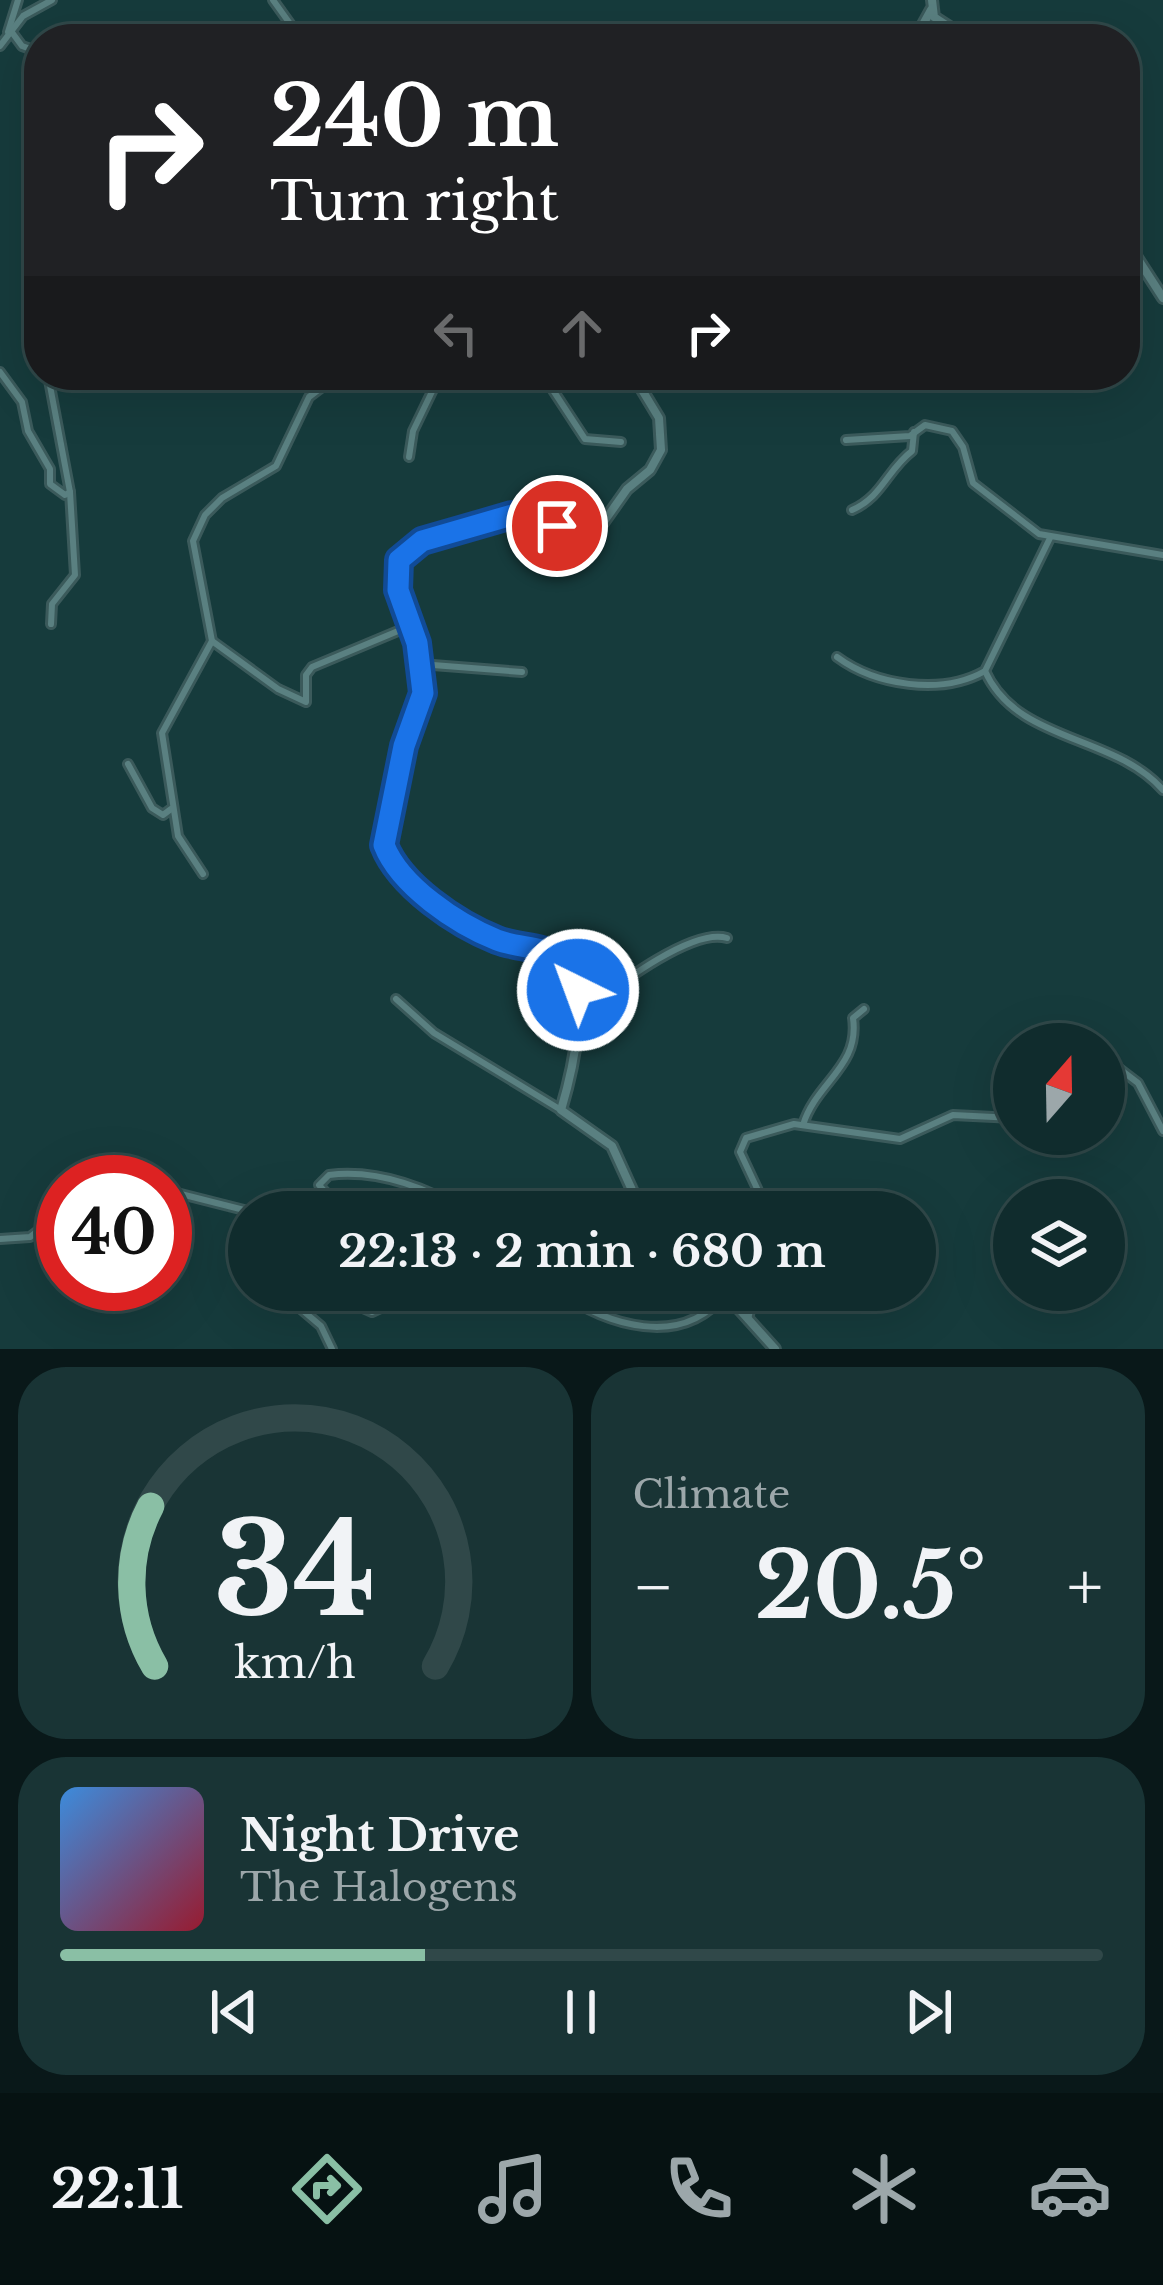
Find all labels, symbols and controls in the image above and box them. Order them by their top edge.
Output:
text: 240 m [270,65,559,169]
icon: right [72,72,228,228]
text: Turn right [270,168,559,235]
icon: left [423,300,489,366]
icon: ahead [549,300,615,366]
icon: right [675,300,741,366]
pin [506,475,608,577]
icon: arrive [524,493,590,559]
position arrow [515,927,641,1053]
north arrow [993,1023,1125,1155]
map controls [993,1023,1125,1311]
speed limit sign: 40 [36,1155,192,1311]
button: layers [993,1179,1125,1311]
text: 22:13 · 2 min · 680 m [338,1223,826,1279]
text: Climate [633,1470,790,1519]
text: 34 [214,1494,376,1649]
text: 20.5° [755,1531,986,1642]
text: − [633,1546,674,1628]
text: + [1067,1546,1103,1628]
text: km/h [234,1636,356,1690]
text: Night Drive [240,1807,520,1863]
text: The Halogens [240,1863,518,1912]
icon: previous [201,1979,267,2045]
icon: pause [548,1979,614,2045]
icon: next [896,1979,962,2045]
icon: directions [285,2147,369,2231]
icon: music [471,2147,555,2231]
icon: phone [657,2147,741,2231]
icon: climate [842,2147,926,2231]
icon: car [1028,2147,1112,2231]
text: 22:11 [51,2156,184,2223]

